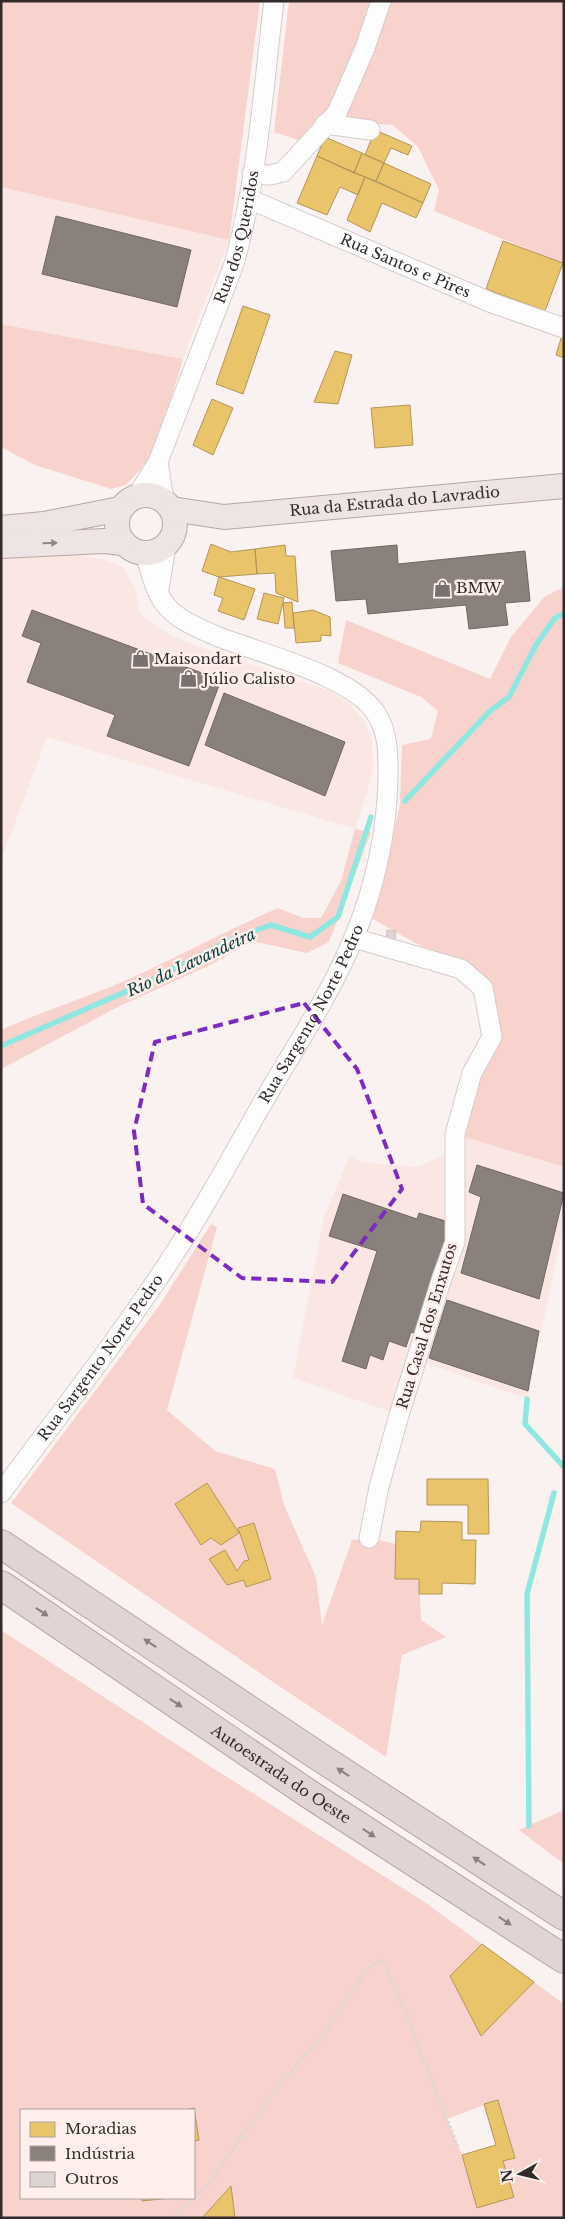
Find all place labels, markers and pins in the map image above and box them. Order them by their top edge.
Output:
shop icon: BMW [432,578,452,598]
place label: BMW [456,578,502,597]
shop icon: Maisondart [130,649,150,669]
place label: Maisondart [154,649,242,668]
shop icon: Júlio Calisto [179,669,199,689]
place label: Júlio Calisto [201,669,296,688]

